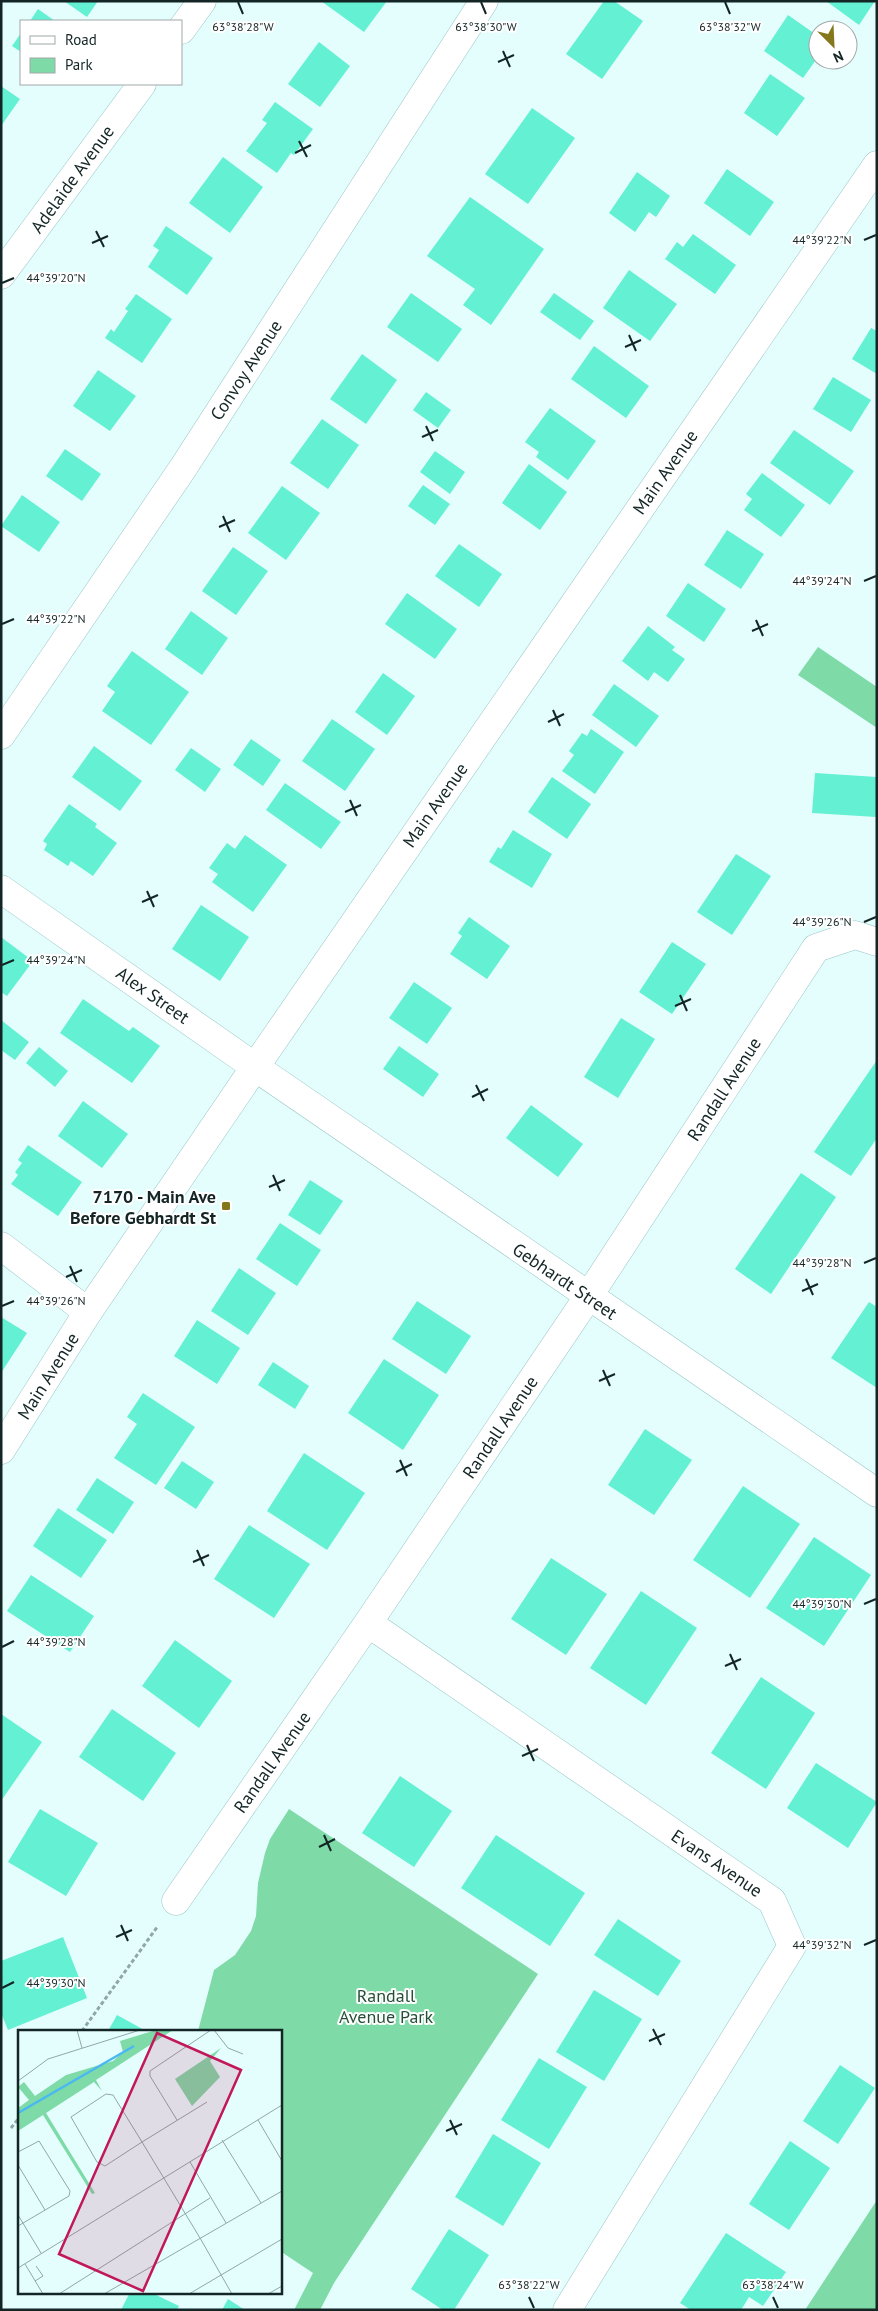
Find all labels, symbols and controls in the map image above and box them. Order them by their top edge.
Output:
text: 63°38'28"W [212,19,274,34]
text: 63°38'30"W [455,19,517,34]
text: 63°38'32"W [699,19,761,34]
legend [20,20,182,85]
north arrow [808,20,858,70]
text: Road [65,30,97,49]
text: N [830,47,846,67]
text: Park [65,55,93,74]
street label: Adelaide Avenue [25,121,119,237]
text: 44°39'22"N [792,232,852,247]
text: 44°39'20"N [26,270,86,285]
street label: Convoy Avenue [205,315,287,425]
street label: Main Avenue [627,425,703,519]
text: 44°39'24"N [792,573,852,588]
text: 44°39'22"N [26,611,86,626]
street label: Main Avenue [397,758,473,852]
text: 44°39'26"N [792,914,852,929]
text: 44°39'24"N [26,952,86,967]
street label: Alex Street [112,961,194,1029]
street label: Randall Avenue [682,1033,766,1145]
place label: 7170 - Main Ave Before Gebhardt St [70,1185,217,1229]
marker: 7170 - Main Ave Before Gebhardt St [220,1200,232,1212]
street label: Gebhardt Street [508,1238,622,1324]
text: 44°39'28"N [792,1255,852,1270]
text: 44°39'26"N [26,1293,86,1308]
street label: Main Avenue [12,1328,84,1424]
street label: Randall Avenue [457,1371,543,1483]
text: 44°39'30"N [792,1596,852,1611]
text: 44°39'28"N [26,1634,86,1649]
street label: Randall Avenue [228,1707,316,1817]
street label: Evans Avenue [667,1824,767,1902]
text: 44°39'32"N [792,1937,852,1952]
text: 44°39'30"N [26,1975,86,1990]
park label: Randall Avenue Park [339,1984,433,2028]
inset map [18,2030,281,2294]
text: 63°38'22"W [498,2277,560,2292]
text: 63°38'24"W [742,2277,804,2292]

